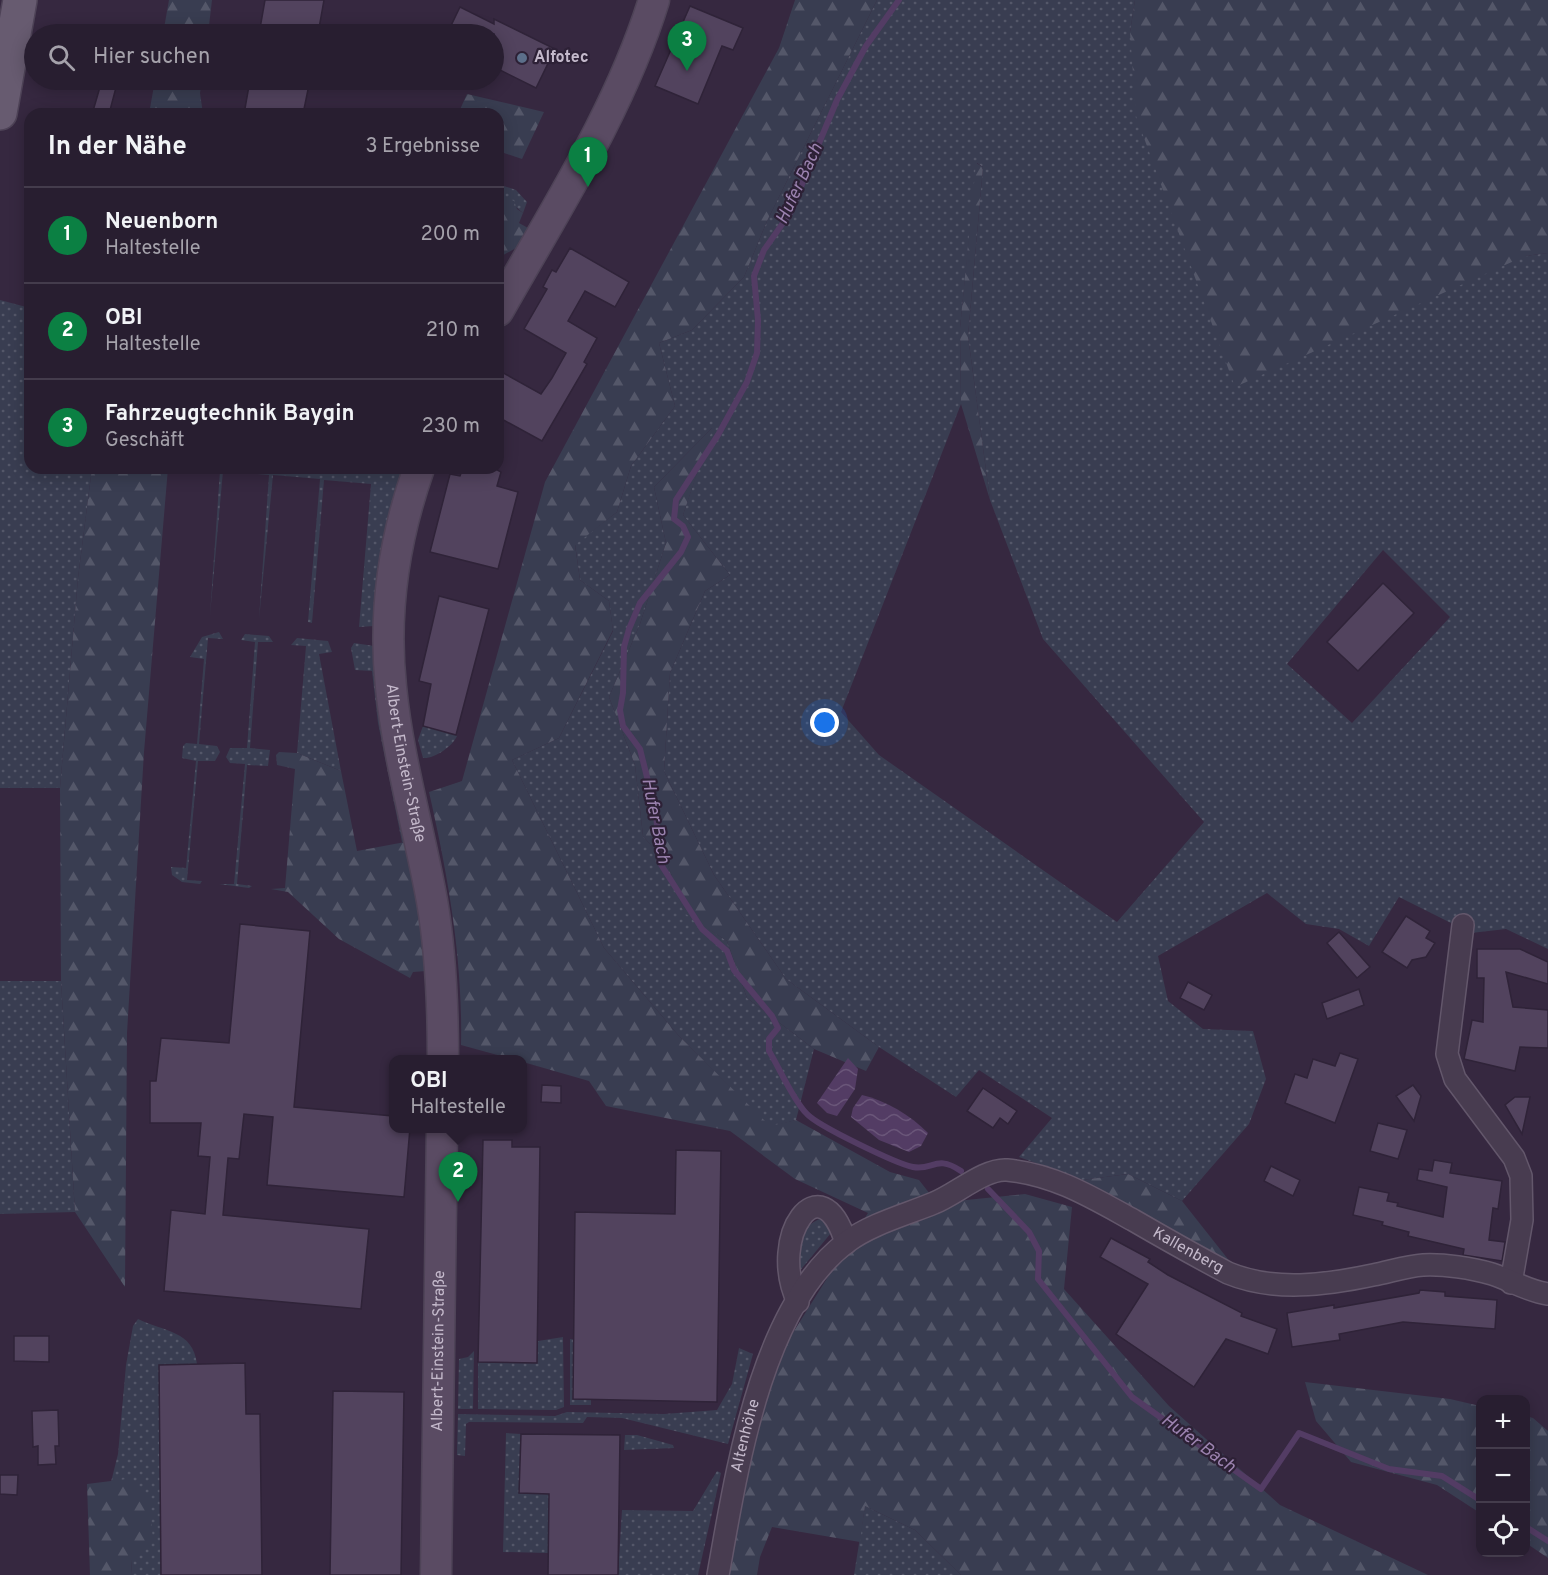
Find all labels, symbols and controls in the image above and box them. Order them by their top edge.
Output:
pin: 3 [668,22,706,71]
search box [24,24,504,90]
icon: search [45,41,78,74]
text: Hier suchen [93,44,210,71]
place label: Alfotec [534,48,589,68]
marker: Alfotec [515,51,529,65]
text: In der Nähe [48,131,187,164]
text: 3 Ergebnisse [365,134,480,160]
pin: 1 [568,138,608,187]
water label: Hufer Bach [771,140,829,228]
text: Neuenborn [105,209,218,236]
text: 1 [64,222,72,248]
text: 200 m [421,222,480,248]
text: Haltestelle [105,236,201,262]
text: OBI [105,305,142,332]
text: 2 [61,318,74,344]
text: 210 m [426,318,480,344]
text: Haltestelle [105,332,201,358]
text: Fahrzeugtechnik Baygin [105,401,355,428]
text: 3 [62,414,74,440]
text: 230 m [421,414,480,440]
text: Geschäft [105,428,185,454]
street label: Albert-Einstein-Straße [381,683,430,845]
your location [810,708,839,737]
water label: Hufer Bach [635,776,675,866]
popup [389,1055,527,1133]
text: OBI [410,1068,448,1095]
text: Haltestelle [410,1095,506,1121]
pin: 2 [438,1152,478,1202]
street label: Kallenberg [1149,1223,1227,1279]
street label: Albert-Einstein-Straße [428,1270,450,1432]
map controls [1476,1395,1530,1557]
button: + [1476,1395,1530,1449]
street label: Altenhöhe [727,1397,765,1475]
water label: Hufer Bach [1156,1409,1240,1479]
button: − [1476,1449,1530,1503]
button: locate [1476,1503,1530,1557]

